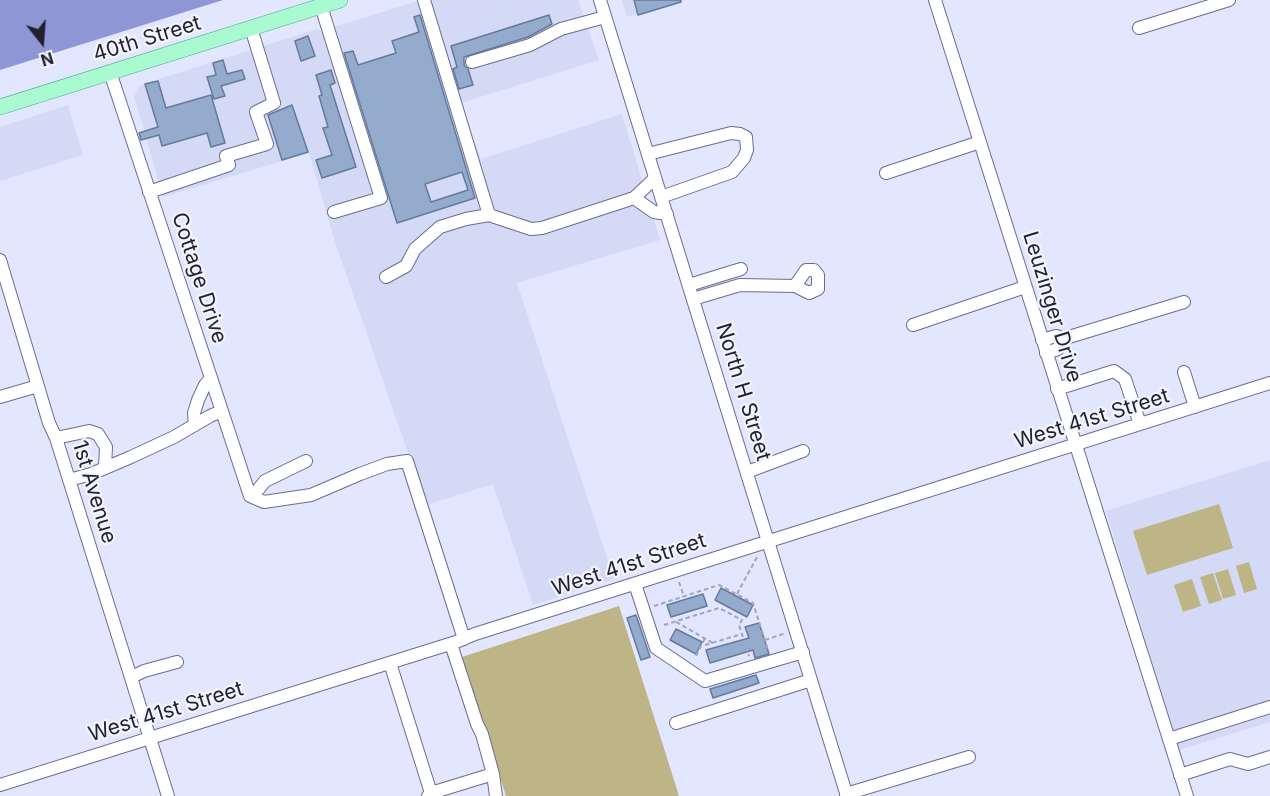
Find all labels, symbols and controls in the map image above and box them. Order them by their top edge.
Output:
street label: 40th Street [90,11,204,67]
north arrow [12,12,72,72]
text: N [39,48,56,71]
street label: Cottage Drive [166,209,232,347]
street label: Leuzinger Drive [1017,228,1087,386]
street label: North H Street [710,320,776,464]
street label: West 41st Street [1012,383,1172,455]
street label: 1st Avenue [66,438,122,546]
street label: West 41st Street [549,528,709,602]
street label: West 41st Street [86,676,246,748]

